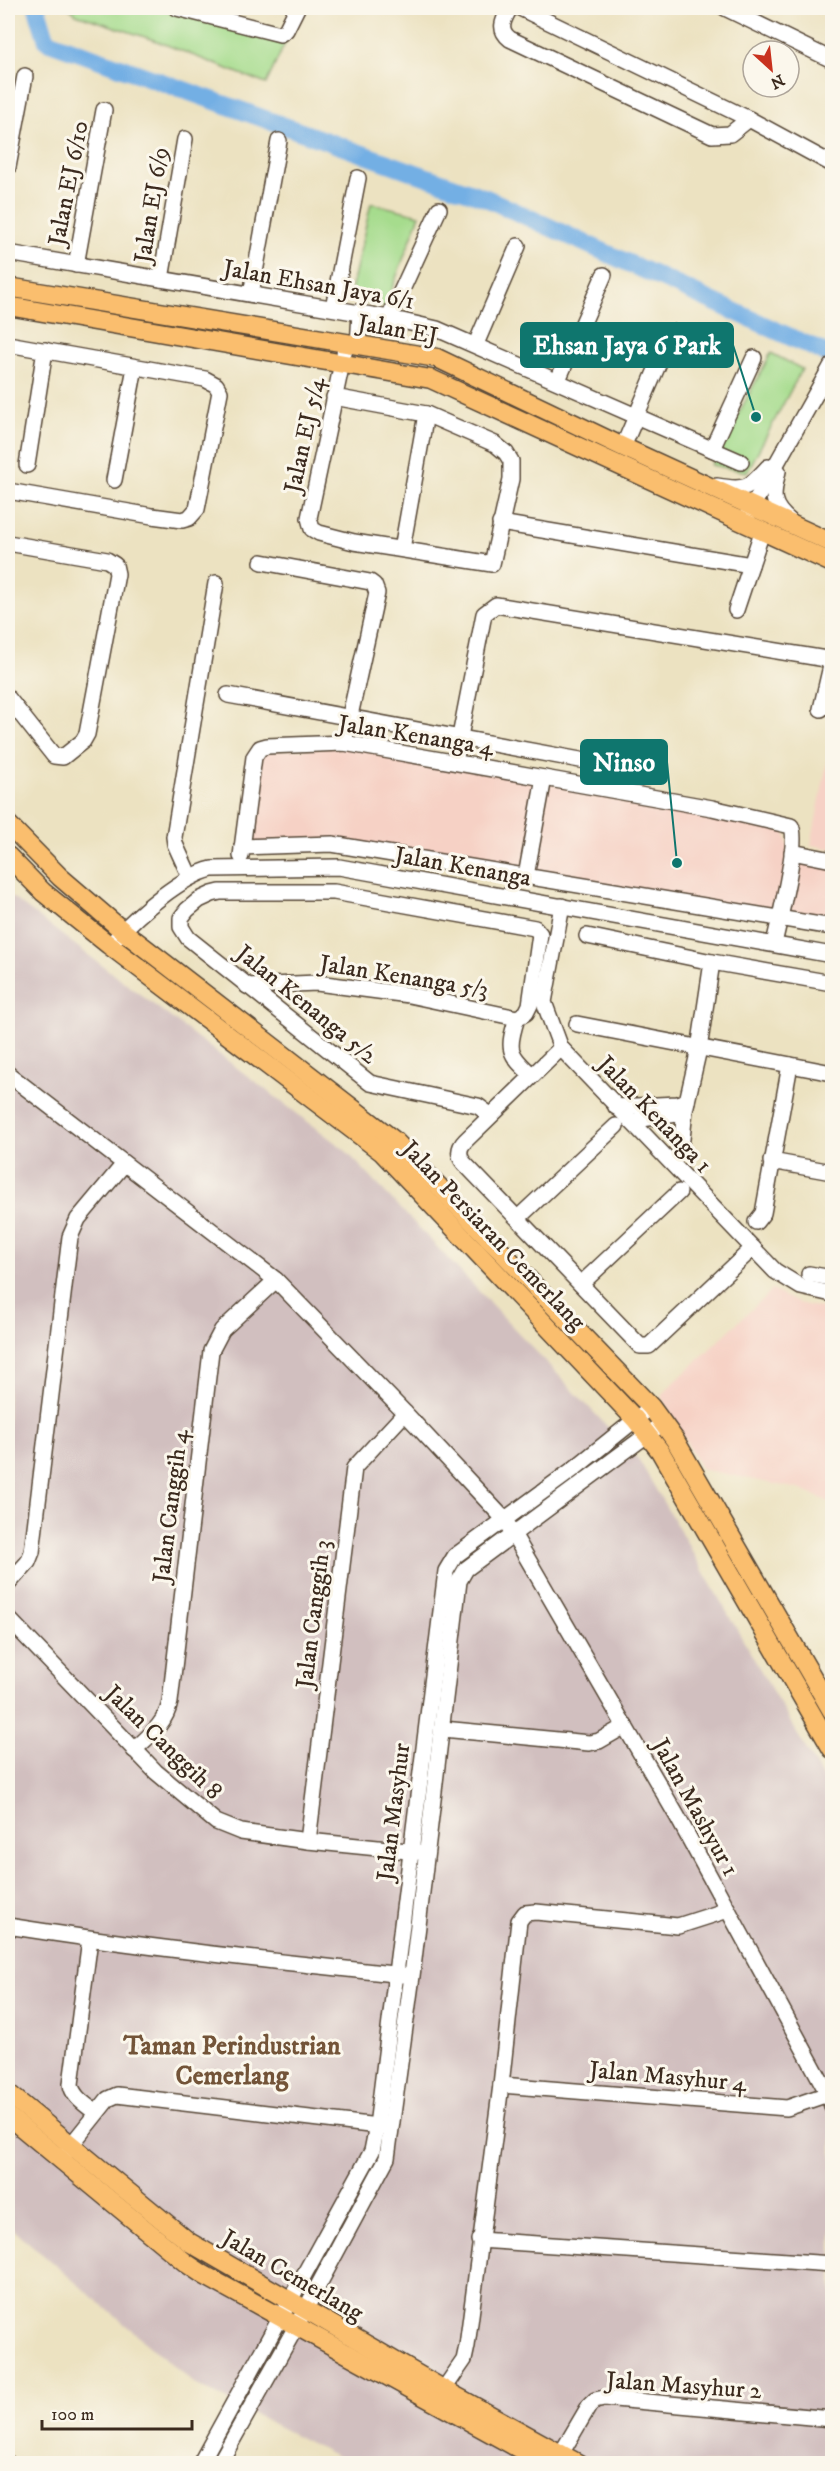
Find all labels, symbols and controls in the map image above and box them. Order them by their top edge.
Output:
north arrow [741,39,801,99]
text: N [767,70,788,93]
street label: Jalan EJ 6/10 [42,118,96,250]
street label: Jalan EJ 6/9 [128,145,176,267]
street label: Jalan Ehsan Jaya 6/1 [219,253,417,317]
street label: Jalan EJ [353,308,440,352]
callout: Ehsan Jaya 6 Park [521,323,733,367]
text: Ehsan Jaya 6 Park [533,330,722,363]
street label: Jalan EJ 5/4 [278,374,332,498]
street label: Jalan Kenanga 4 [334,709,497,763]
callout: Ninso [581,740,667,784]
text: Ninso [593,747,655,780]
street label: Jalan Kenanga [390,840,534,894]
street label: Jalan Kenanga 5/2 [228,937,383,1071]
street label: Jalan Kenanga 5/3 [315,949,490,1005]
street label: Jalan Kenanga 1 [589,1048,718,1180]
street label: Jalan Persiaran Cemerlang [393,1133,592,1337]
street label: Jalan Canggih 4 [146,1427,195,1586]
street label: Jalan Canggih 3 [290,1538,338,1692]
street label: Jalan Canggih 8 [97,1678,229,1806]
street label: Jalan Mashyur 1 [644,1732,745,1882]
street label: Jalan Masyhur [370,1741,417,1885]
district label: Taman Perindustrian Cemerlang [122,2030,341,2093]
street label: Jalan Masyhur 4 [586,2055,749,2099]
street label: Jalan Cemerlang [215,2222,369,2329]
street label: Jalan Masyhur 2 [603,2365,763,2406]
scale bar [42,2393,192,2431]
text: 100 m [51,2404,94,2426]

